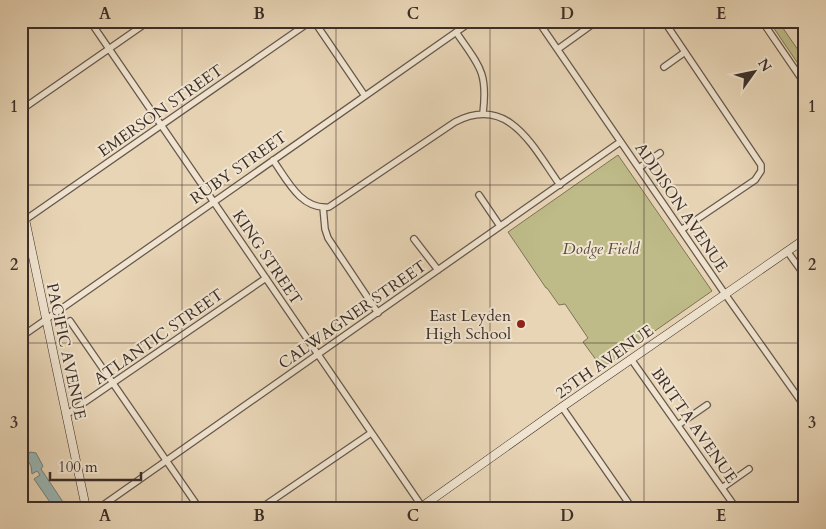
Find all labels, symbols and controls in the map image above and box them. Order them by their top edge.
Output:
text: A [99,3,111,25]
text: B [253,3,265,25]
text: C [407,3,419,25]
text: D [560,3,574,25]
text: E [716,3,726,25]
north arrow [728,48,778,98]
text: N [753,55,776,75]
street label: EMERSON STREET [94,59,228,162]
text: 1 [10,96,18,118]
text: 1 [808,96,816,118]
street label: RUBY STREET [186,126,292,209]
street label: ADDISON AVENUE [629,138,733,277]
street label: KING STREET [227,206,307,310]
park label: Dodge Field [563,238,641,260]
text: 2 [10,254,18,276]
text: 2 [808,254,816,276]
street label: CALWAGNER STREET [274,255,431,374]
street label: PACIFIC AVENUE [41,281,91,422]
street label: ATLANTIC STREET [89,284,228,390]
place label: East Leyden High School [426,305,511,345]
marker: East Leyden High School [515,318,527,330]
street label: 25TH AVENUE [551,320,658,404]
street label: BRITTA AVENUE [646,363,742,488]
text: 3 [10,412,18,434]
text: 3 [808,412,816,434]
scale bar [50,449,141,481]
text: 100 m [58,457,98,477]
text: A [99,505,111,527]
text: B [253,505,265,527]
text: C [407,505,419,527]
text: D [560,505,574,527]
text: E [716,505,726,527]

